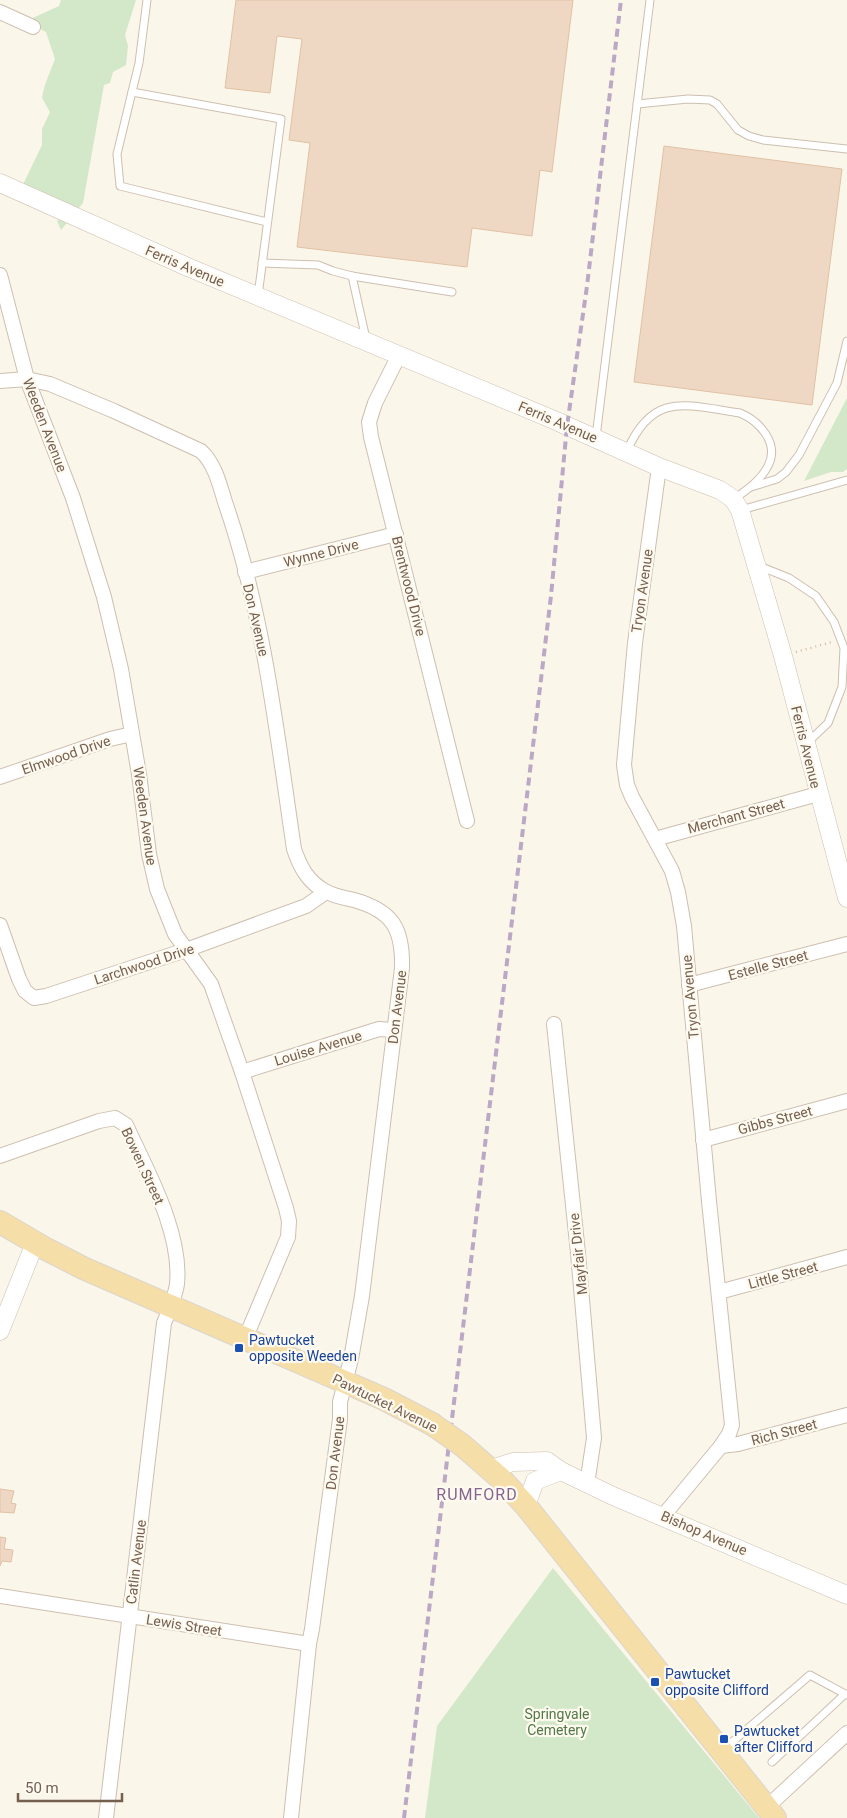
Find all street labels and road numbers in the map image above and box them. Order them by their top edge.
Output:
street label: Ferris Avenue [143,242,227,290]
street label: Weeden Avenue [20,376,70,474]
street label: Ferris Avenue [516,398,600,446]
street label: Brentwood Drive [389,534,429,638]
street label: Wynne Drive [282,536,360,570]
street label: Tryon Avenue [628,548,656,634]
street label: Don Avenue [240,582,272,658]
street label: Ferris Avenue [788,704,824,790]
street label: Elmwood Drive [19,732,113,778]
street label: Weeden Avenue [130,766,160,866]
street label: Merchant Street [686,795,787,837]
street label: Larchwood Drive [92,940,196,988]
street label: Estelle Street [726,947,810,983]
street label: Tryon Avenue [678,954,702,1040]
street label: Don Avenue [385,969,409,1045]
street label: Louise Avenue [272,1027,364,1069]
street label: Gibbs Street [736,1102,814,1138]
street label: Bowen Street [118,1125,168,1207]
street label: Mayfair Drive [566,1212,590,1296]
street label: Little Street [746,1258,820,1292]
street label: Pawtucket Avenue [330,1371,440,1435]
street label: Don Avenue [323,1415,347,1491]
street label: Rich Street [749,1415,819,1448]
street label: Bishop Avenue [658,1508,750,1558]
street label: Catlin Avenue [123,1519,149,1605]
street label: Lewis Street [145,1611,223,1639]

